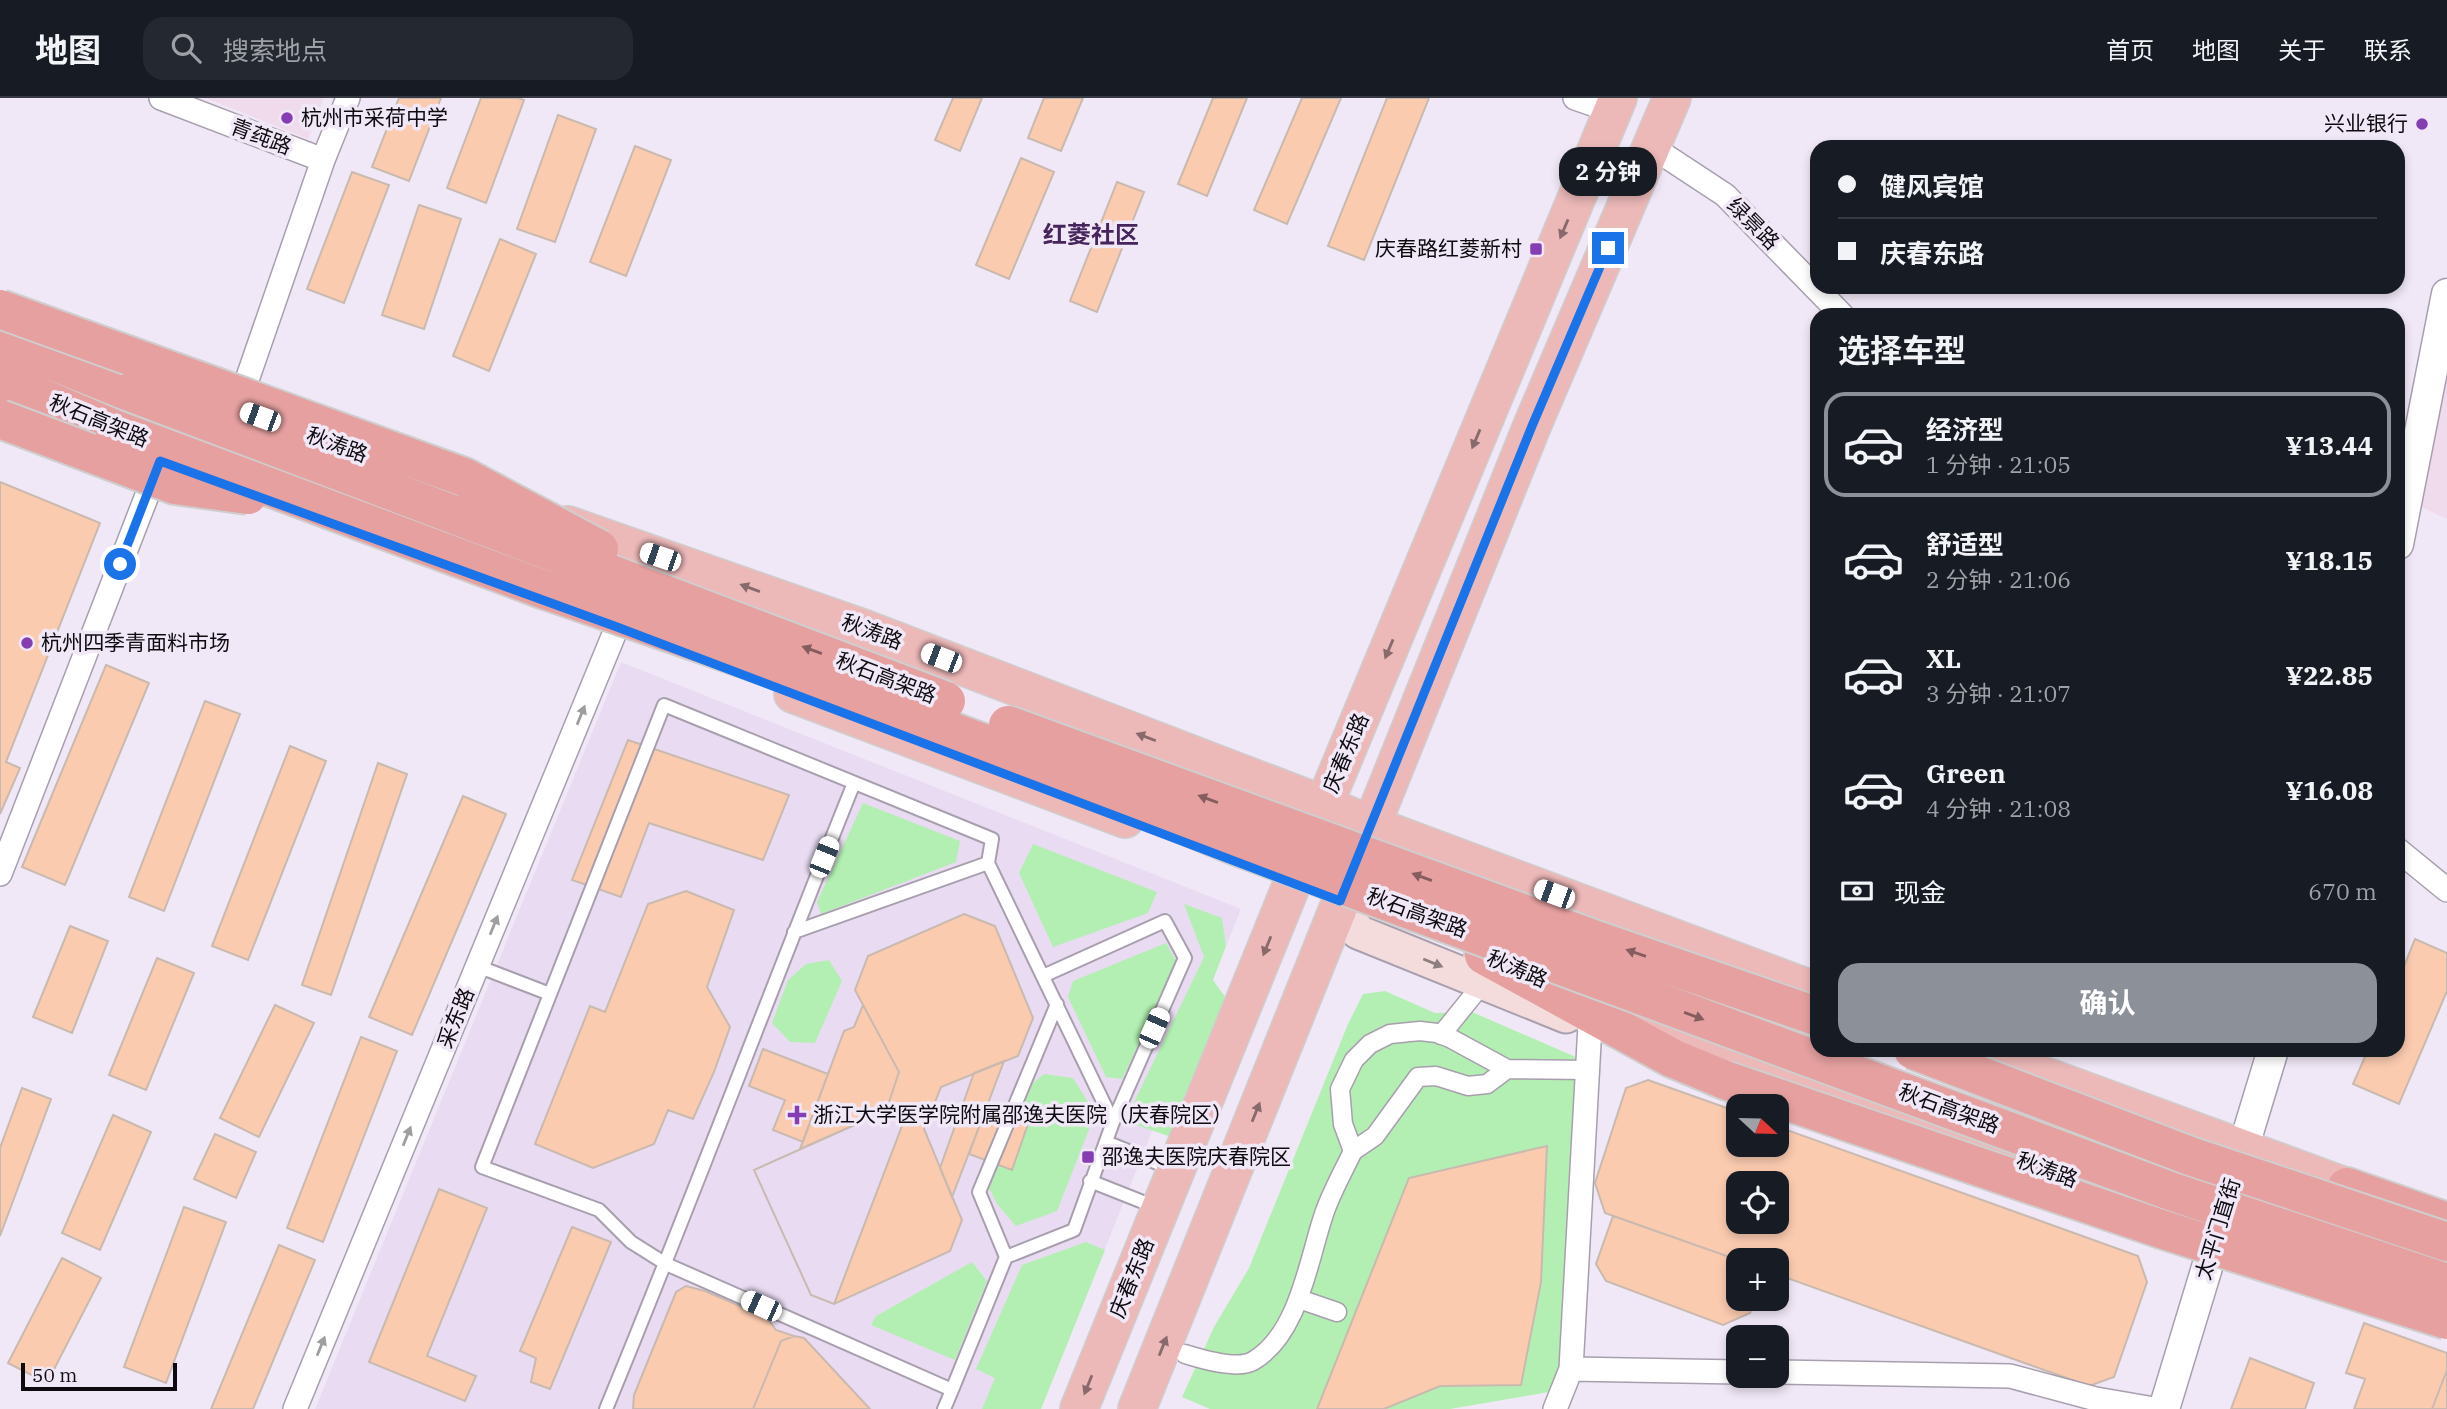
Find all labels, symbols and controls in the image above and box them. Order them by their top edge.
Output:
search box [143,17,633,80]
text: 地图 [35,28,101,71]
icon: search [167,29,205,67]
text: 搜索地点 [223,33,327,67]
text: 首页 [2106,34,2154,66]
text: 地图 [2192,34,2240,66]
text: 关于 [2278,34,2326,66]
text: 联系 [2364,34,2412,66]
place label: 杭州市采荷中学 [301,103,448,131]
place label: 兴业银行 [2324,109,2408,137]
marker: 杭州市采荷中学 [279,110,295,126]
street label: 青莼路 [227,112,296,160]
marker: 兴业银行 [2414,116,2430,132]
callout: 2 分钟 [1559,146,1657,195]
text: 2 分钟 [1575,156,1641,186]
text: 健风宾馆 [1880,169,1984,203]
street label: 绿景路 [1722,191,1786,255]
district label: 红菱社区 [1043,218,1139,250]
one-way arrow [1558,219,1569,240]
route end [1592,232,1624,264]
place label: 庆春路红菱新村 [1375,234,1522,262]
text: 庆春东路 [1880,236,1984,270]
marker: 庆春路红菱新村 [1528,241,1544,257]
text: 选择车型 [1838,329,1966,371]
street label: 秋石高架路 [45,387,153,453]
car [237,400,284,434]
text: 经济型 [1926,412,2004,446]
icon: car [1842,413,1905,476]
street label: 秋涛路 [303,420,372,468]
text: ¥13.44 [2286,428,2373,462]
one-way arrow [1471,429,1482,450]
text: 1 分钟 · 21:05 [1926,449,2071,479]
text: 舒适型 [1926,527,2004,561]
icon: car [1842,528,1905,591]
car [637,540,684,574]
text: ¥18.15 [2286,543,2373,577]
route start [104,548,136,580]
text: 2 分钟 · 21:06 [1926,564,2071,594]
one-way arrow [739,582,760,593]
street label: 秋涛路 [838,607,907,655]
place label: 杭州四季青面料市场 [41,628,230,656]
marker: 杭州四季青面料市场 [19,635,35,651]
one-way arrow [1383,639,1395,659]
car [918,641,965,675]
text: XL [1926,641,1961,675]
icon: car [1842,643,1905,706]
one-way arrow [801,644,822,655]
street label: 秋石高架路 [832,645,940,709]
text: ¥22.85 [2286,658,2373,692]
text: 3 分钟 · 21:07 [1926,678,2071,708]
one-way arrow [575,704,586,725]
street label: 庆春东路 [1316,708,1374,797]
one-way arrow [1136,731,1157,742]
text: Green [1926,756,2006,790]
icon: car [1842,758,1905,821]
text: ¥16.08 [2286,773,2373,807]
one-way arrow [1198,793,1219,804]
text: 4 分钟 · 21:08 [1926,793,2071,823]
car [807,834,842,880]
one-way arrow [1412,871,1433,882]
icon: cash [1838,872,1876,910]
text: 现金 [1894,875,1946,909]
text: 670 m [2308,876,2377,906]
car [1531,877,1578,911]
street label: 秋石高架路 [1363,881,1471,943]
one-way arrow [489,915,500,936]
one-way arrow [1261,935,1272,956]
street label: 秋涛路 [1483,943,1552,993]
one-way arrow [1626,947,1647,958]
one-way arrow [1423,957,1444,968]
button: 确认 [1838,963,2377,1043]
street label: 采东路 [430,983,480,1052]
car [1136,1005,1173,1051]
one-way arrow [1683,1010,1704,1021]
street label: 秋石高架路 [1895,1077,2003,1139]
north arrow [1726,1094,1788,1157]
map controls [1726,1094,1789,1388]
place label: 浙江大学医学院附属邵逸夫医院（庆春院区） [813,1100,1233,1128]
one-way arrow [1251,1101,1262,1122]
marker: 浙江大学医学院附属邵逸夫医院（庆春院区） [787,1105,807,1125]
one-way arrow [402,1125,413,1146]
place label: 邵逸夫医院庆春院区 [1102,1142,1291,1170]
street label: 秋涛路 [2013,1145,2082,1193]
marker: 邵逸夫医院庆春院区 [1080,1149,1096,1165]
button: locate [1726,1171,1789,1234]
street label: 太平门直街 [2188,1174,2246,1283]
street label: 庆春东路 [1102,1233,1160,1322]
button: + [1726,1248,1789,1311]
car [738,1288,785,1324]
button: − [1726,1325,1789,1388]
one-way arrow [315,1335,326,1356]
one-way arrow [1157,1335,1168,1356]
scale bar [21,1360,177,1392]
text: 50 m [32,1363,77,1387]
one-way arrow [1083,1375,1094,1396]

